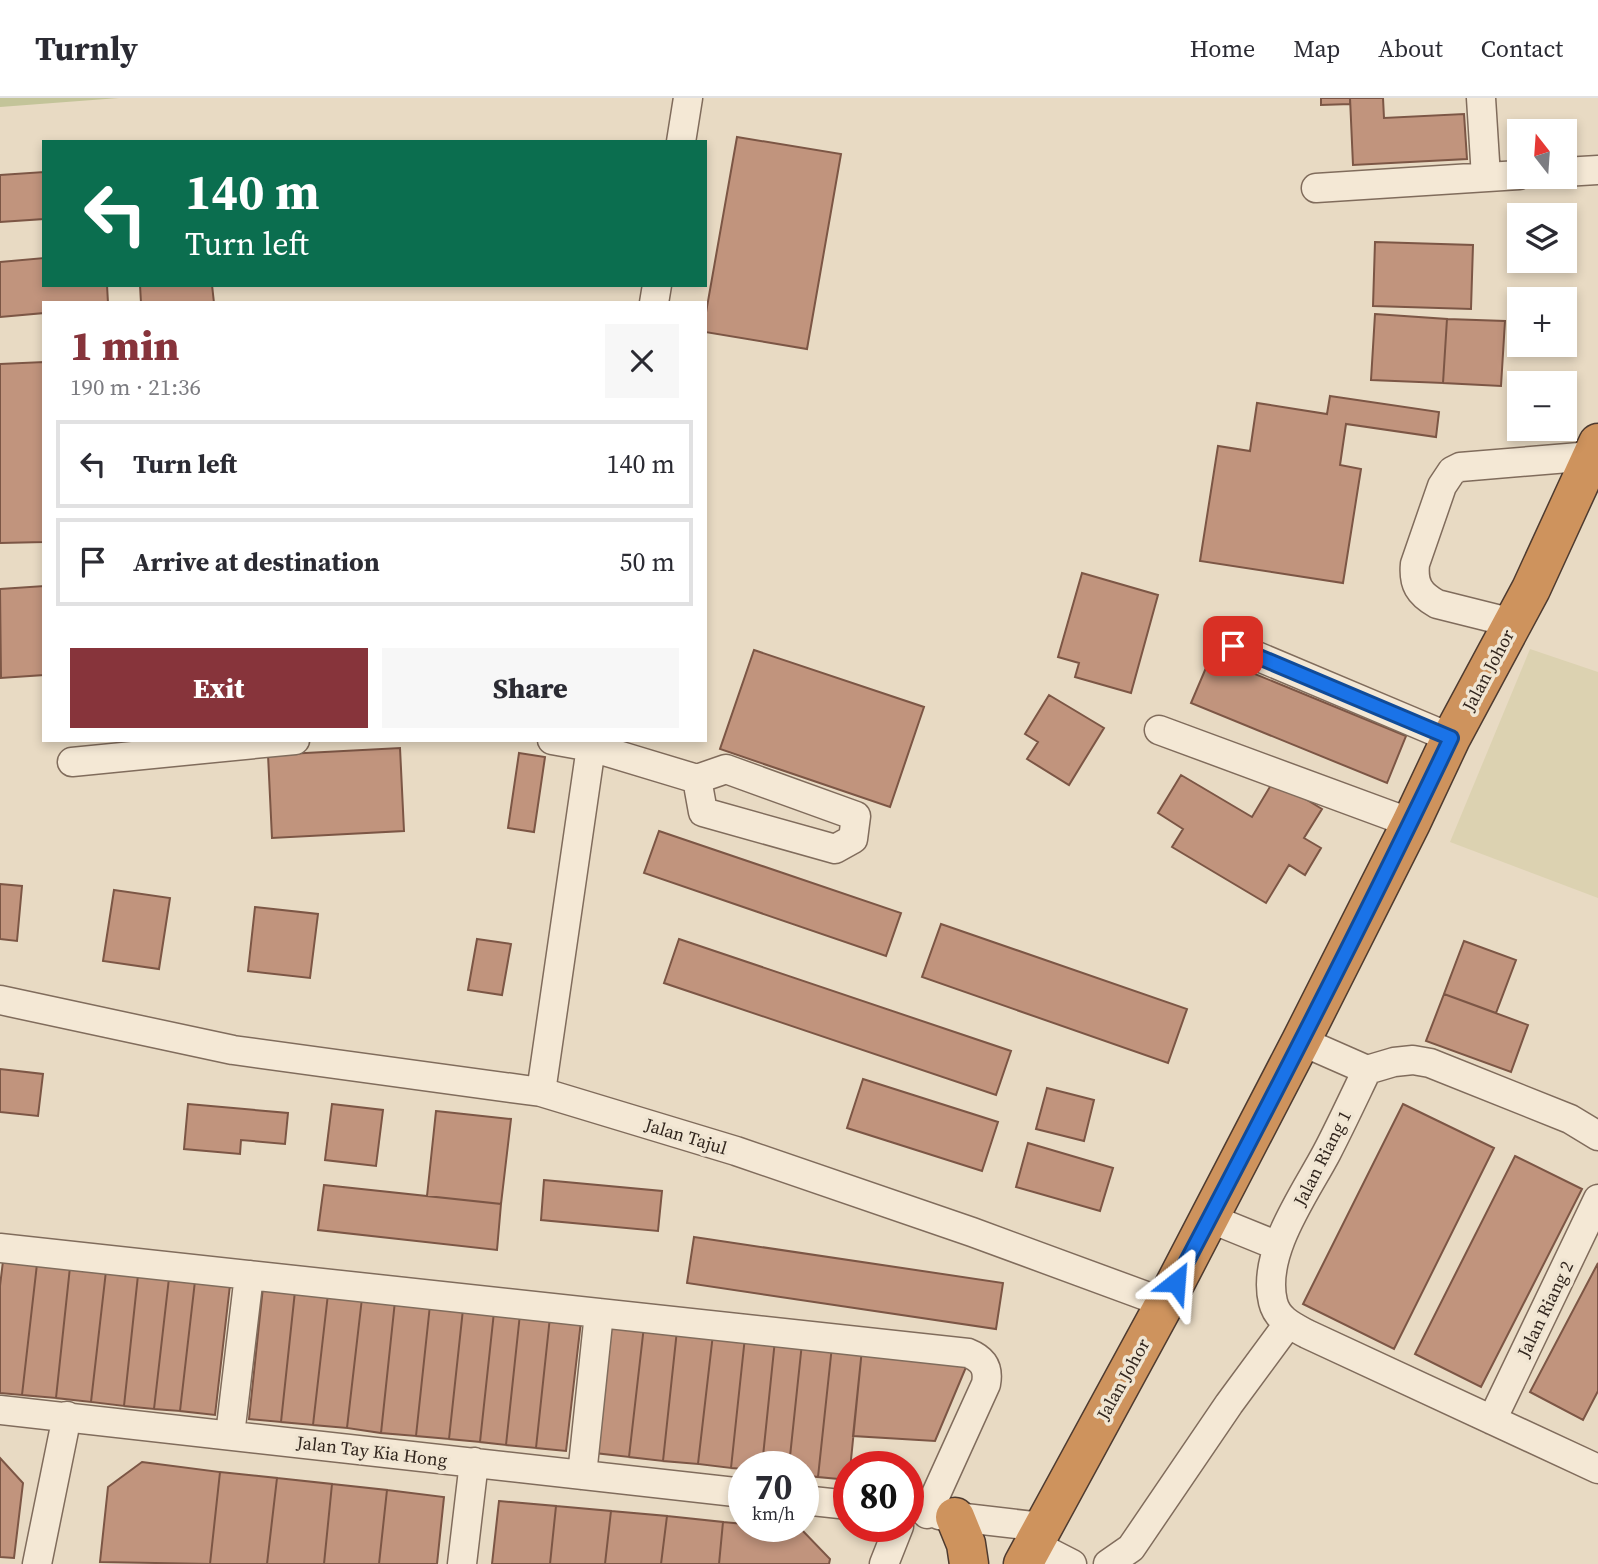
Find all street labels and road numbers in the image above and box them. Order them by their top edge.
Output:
street label: Jalan Johor [1456,624,1520,716]
street label: Jalan Riang 1 [1287,1106,1357,1211]
street label: Jalan Tajul [641,1111,730,1160]
street label: Jalan Riang 2 [1510,1257,1579,1362]
street label: Jalan Johor [1090,1334,1156,1425]
street label: Jalan Tay Kia Hong [294,1429,449,1473]

